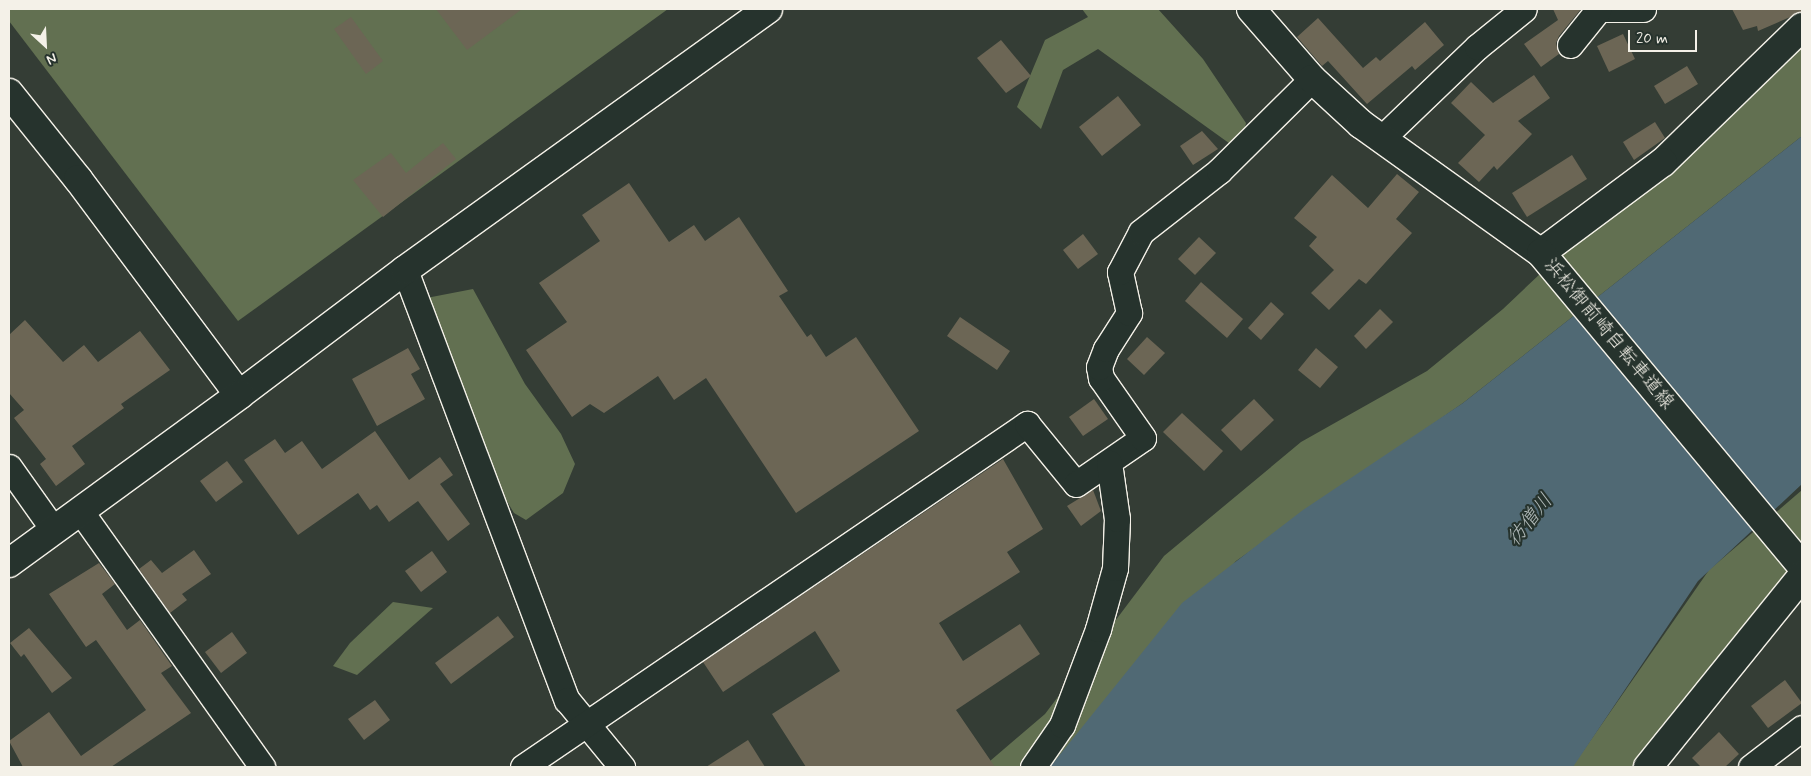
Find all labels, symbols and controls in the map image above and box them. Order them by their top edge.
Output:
north arrow [20,20,70,70]
scale bar [1631,20,1700,52]
text: 20 m [1636,29,1668,49]
text: N [43,48,59,69]
street label: 浜松御前崎自転車道線 [1539,254,1679,414]
water label: 彷僧川 [1502,489,1558,551]

